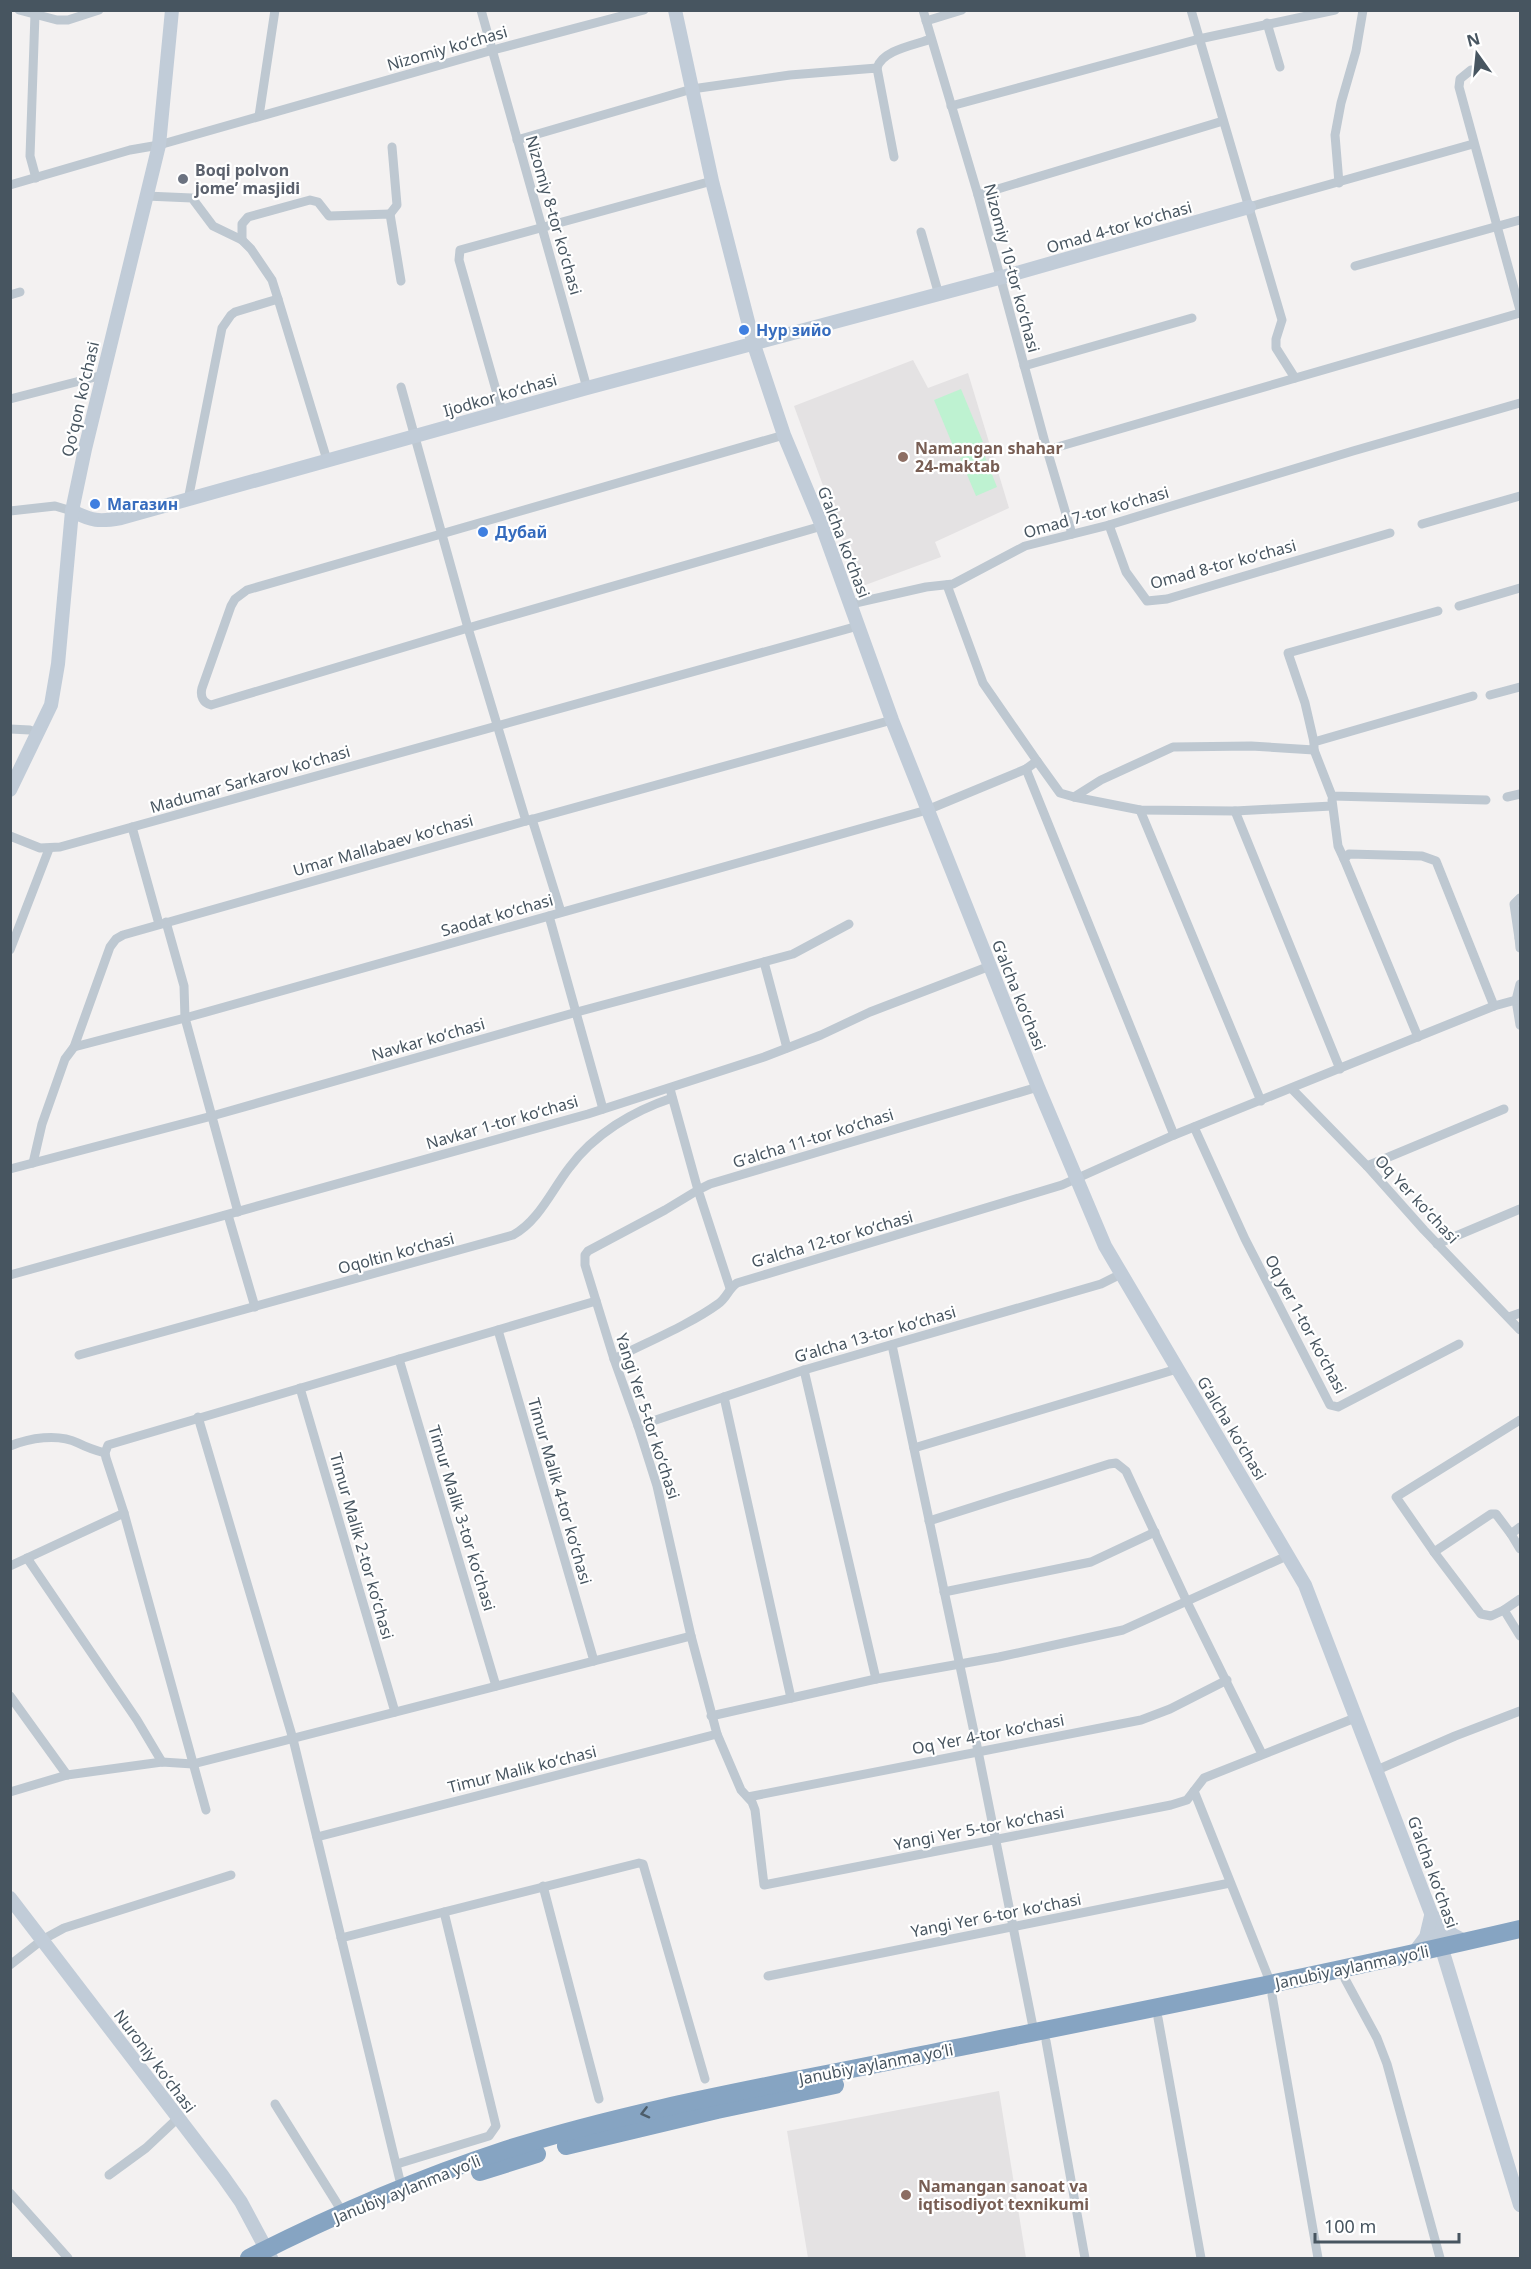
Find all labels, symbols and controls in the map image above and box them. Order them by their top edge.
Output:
street label: Nizomiy koʻchasi [384,20,510,76]
north arrow [1447,24,1507,84]
text: N [1464,27,1482,52]
street label: Nizomiy 8-tor koʻchasi [521,133,587,297]
place label: Boqi polvon jome’ masjidi [194,159,300,199]
marker: Boqi polvon jome’ masjidi [176,172,190,186]
street label: Nizomiy 10-tor koʻchasi [979,181,1045,355]
street label: Omad 4-tor koʻchasi [1044,196,1194,258]
place label: Нур зийо [756,319,832,341]
marker: Нур зийо [737,323,751,337]
street label: Qoʻqon koʻchasi [56,339,104,459]
street label: Ijodkor koʻchasi [441,368,559,422]
place label: Namangan shahar 24-maktab [915,437,1063,477]
marker: Namangan shahar 24-maktab [896,450,910,464]
street label: Omad 7-tor koʻchasi [1021,481,1171,543]
street label: Gʻalcha koʻchasi [813,483,875,601]
place label: Магазин [107,493,178,515]
marker: Магазин [88,497,102,511]
place label: Дубай [495,521,547,543]
marker: Дубай [476,525,490,539]
street label: Omad 8-tor koʻchasi [1148,534,1298,594]
street label: Madumar Sarkarov koʻchasi [147,740,353,818]
street label: Umar Mallabaev koʻchasi [290,809,476,881]
street label: Saodat koʻchasi [438,888,556,942]
street label: Gʻalcha koʻchasi [987,936,1051,1054]
street label: Navkar koʻchasi [369,1012,487,1066]
street label: Navkar 1-tor koʻchasi [423,1090,581,1154]
street label: Gʻalcha 11-tor koʻchasi [730,1103,896,1173]
street label: Oq Yer koʻchasi [1370,1150,1464,1248]
street label: Gʻalcha 12-tor koʻchasi [749,1205,915,1273]
street label: Oqoltin koʻchasi [335,1227,457,1279]
street label: Oq yer 1-tor koʻchasi [1260,1251,1352,1397]
street label: Gʻalcha 13-tor koʻchasi [792,1300,958,1368]
street label: Yangi Yer 5-tor koʻchasi [611,1330,685,1502]
street label: Gʻalcha koʻchasi [1192,1372,1272,1484]
street label: Timur Malik 4-tor koʻchasi [523,1395,597,1587]
street label: Timur Malik 3-tor koʻchasi [423,1423,501,1613]
street label: Timur Malik 2-tor koʻchasi [325,1450,399,1642]
street label: Oq Yer 4-tor koʻchasi [910,1708,1066,1760]
street label: Timur Malik koʻchasi [445,1740,599,1798]
street label: Yangi Yer 5-tor koʻchasi [892,1801,1066,1855]
street label: Gʻalcha koʻchasi [1403,1813,1463,1931]
street label: Yangi Yer 6-tor koʻchasi [909,1888,1083,1942]
street label: Janubiy aylanma yoʻli [1271,1940,1431,1994]
street label: Nuroniy koʻchasi [109,2005,201,2117]
street label: Janubiy aylanma yoʻli [795,2038,955,2090]
one-way arrow [640,2105,650,2118]
street label: Janubiy aylanma yoʻli [328,2149,484,2229]
place label: Namangan sanoat va iqtisodiyot texnikumi [918,2175,1089,2215]
marker: Namangan sanoat va iqtisodiyot texnikumi [899,2188,913,2202]
scale bar [1315,2206,1459,2244]
text: 100 m [1324,2214,1376,2238]

